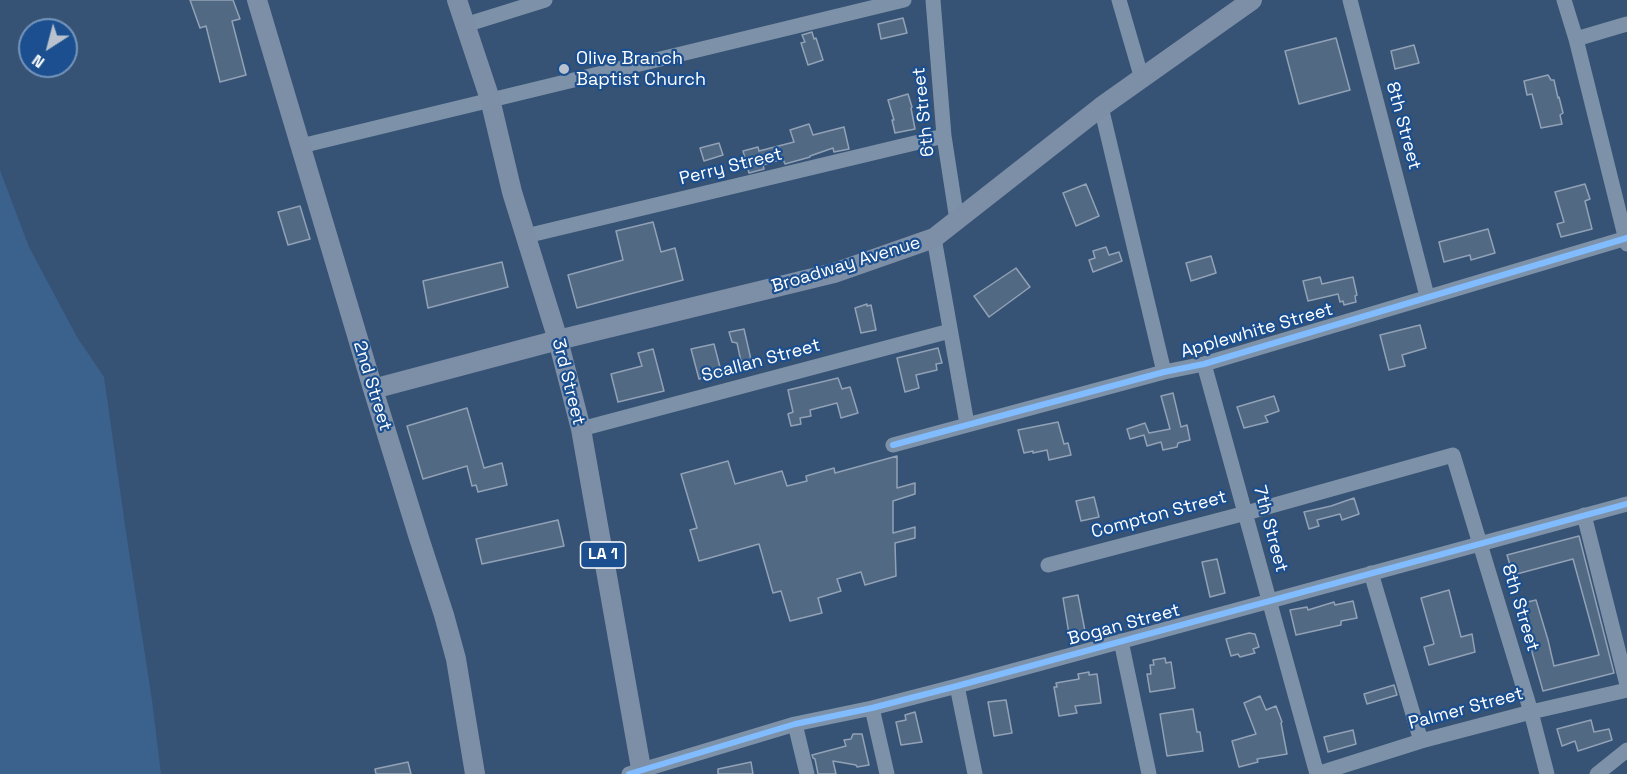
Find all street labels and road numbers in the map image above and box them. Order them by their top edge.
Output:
street label: 6th Street [909,66,939,158]
street label: 8th Street [1381,80,1425,172]
street label: Perry Street [677,144,785,190]
street label: Broadway Avenue [769,232,923,298]
street label: Applewhite Street [1178,299,1336,363]
street label: Scallan Street [699,335,823,387]
street label: 3rd Street [547,336,589,428]
street label: 2nd Street [348,338,396,434]
street label: 7th Street [1248,483,1292,575]
street label: Compton Street [1089,487,1229,543]
road number: LA 1 [580,542,626,568]
street label: 8th Street [1496,562,1544,654]
street label: Bogan Street [1065,600,1183,650]
street label: Palmer Street [1406,683,1526,735]

